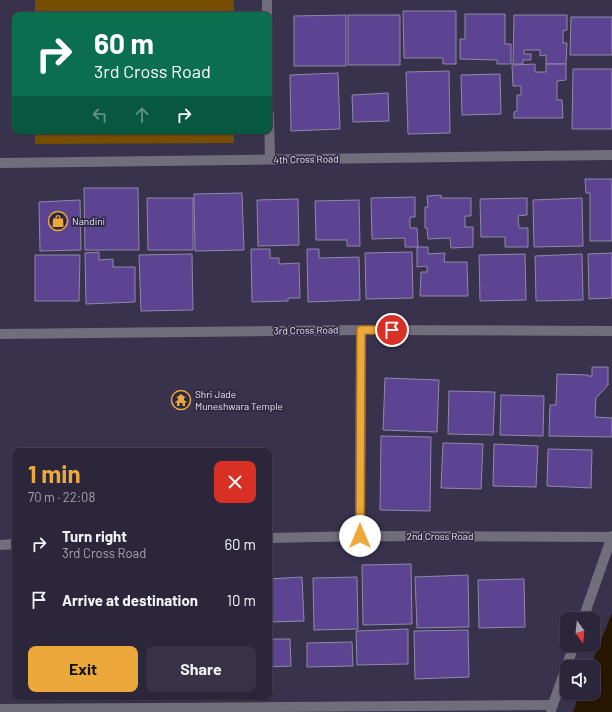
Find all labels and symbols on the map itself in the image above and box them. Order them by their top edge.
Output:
street label: 4th Cross Road [273,152,339,166]
shop icon: Nandini [47,210,69,232]
place label: Nandini [72,215,105,227]
pin [375,313,409,347]
street label: 3rd Cross Road [273,323,339,337]
place label: Shri Jade Muneshwara Temple [195,388,283,412]
temple icon: Shri Jade Muneshwara Temple [170,389,192,411]
position arrow [339,515,381,557]
street label: 2nd Cross Road [407,530,473,542]
north arrow [560,612,600,652]

